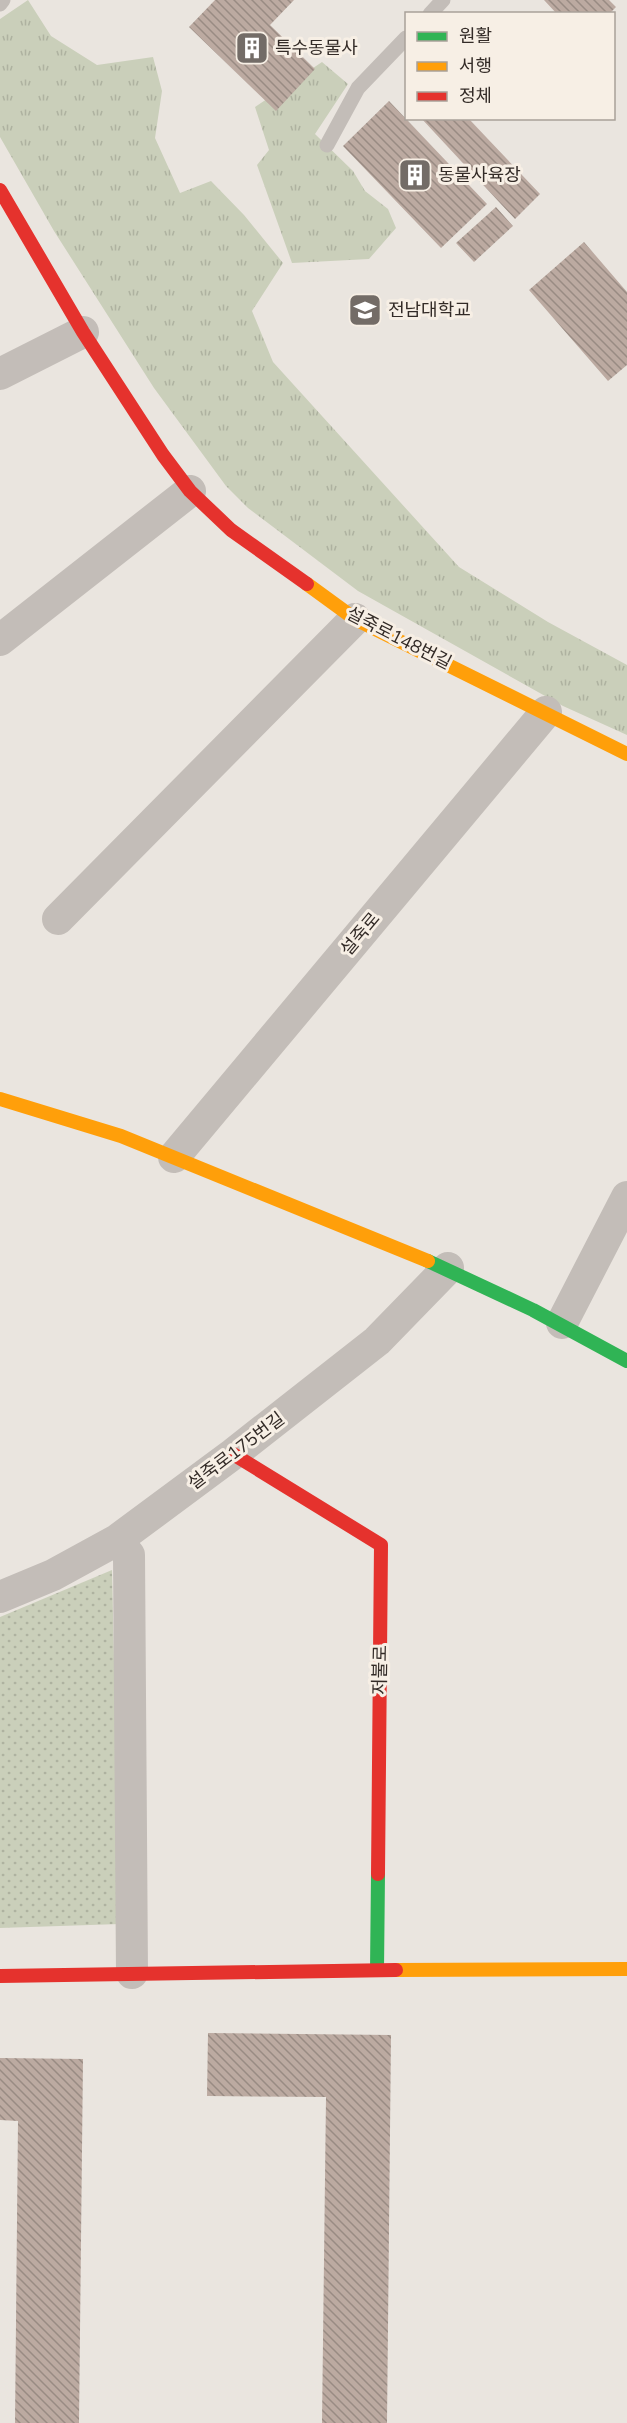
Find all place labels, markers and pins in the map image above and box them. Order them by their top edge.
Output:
building icon: 특수동물사 [234,30,270,66]
place label: 특수동물사 [275,36,358,60]
building icon: 동물사육장 [397,157,433,193]
place label: 동물사육장 [438,163,521,187]
school or university icon: 전남대학교 [347,292,383,328]
place label: 전남대학교 [388,298,471,322]

